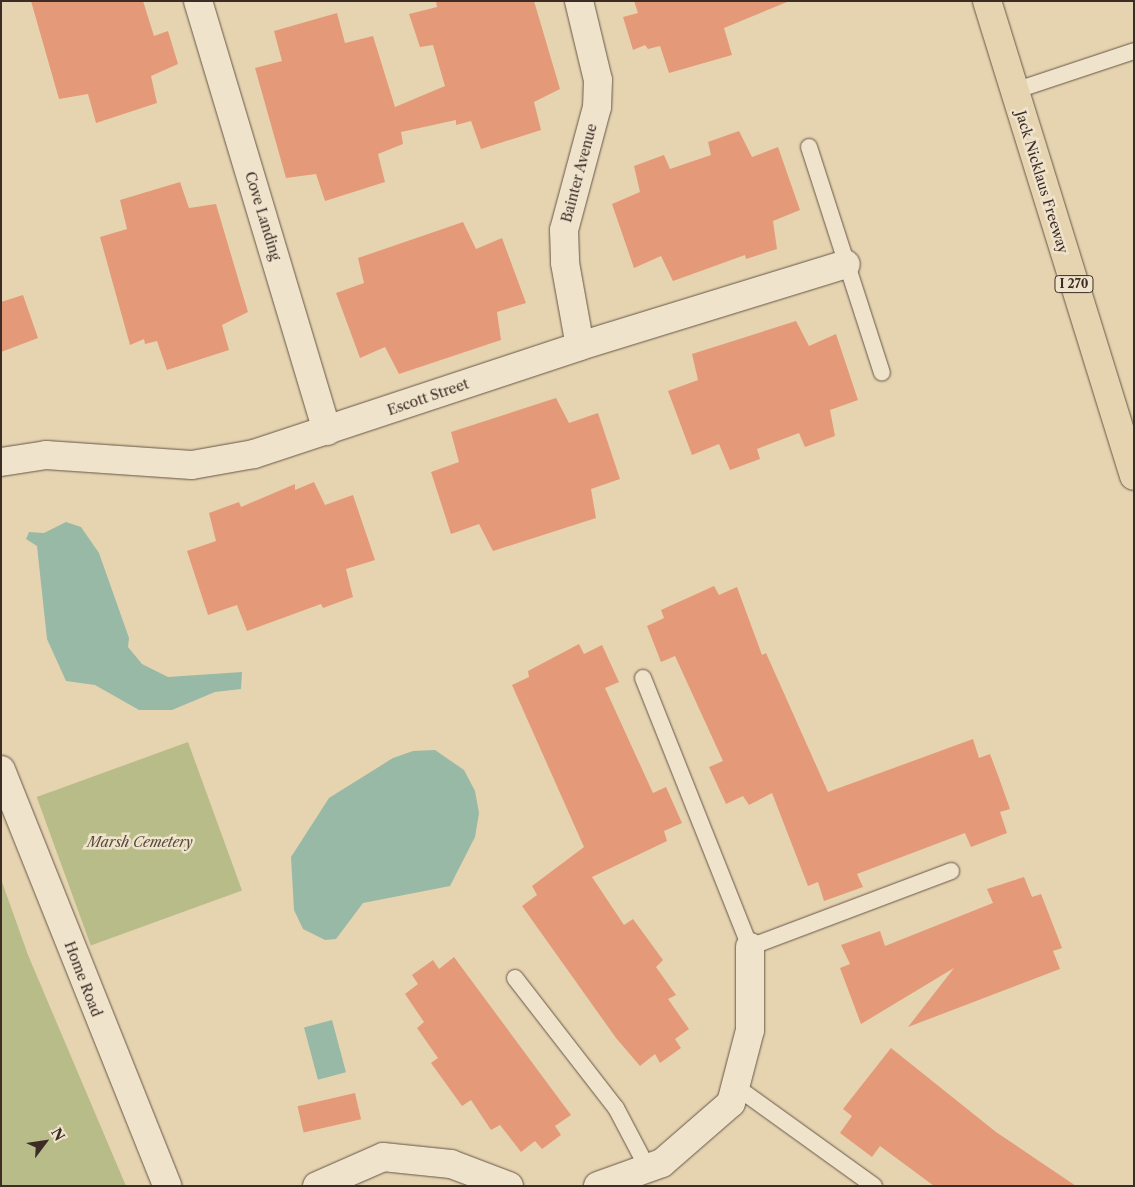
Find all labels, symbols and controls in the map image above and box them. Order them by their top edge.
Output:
street label: Jack Nicklaus Freeway [1012,108,1072,256]
street label: Bainter Avenue [558,121,600,225]
street label: Cove Landing [242,170,284,262]
road number: I 270 [1054,274,1094,294]
street label: Escott Street [385,375,471,419]
park label: Marsh Cemetery [87,834,193,850]
street label: Home Road [61,939,105,1019]
north arrow [20,1117,70,1167]
text: N [47,1124,69,1144]

